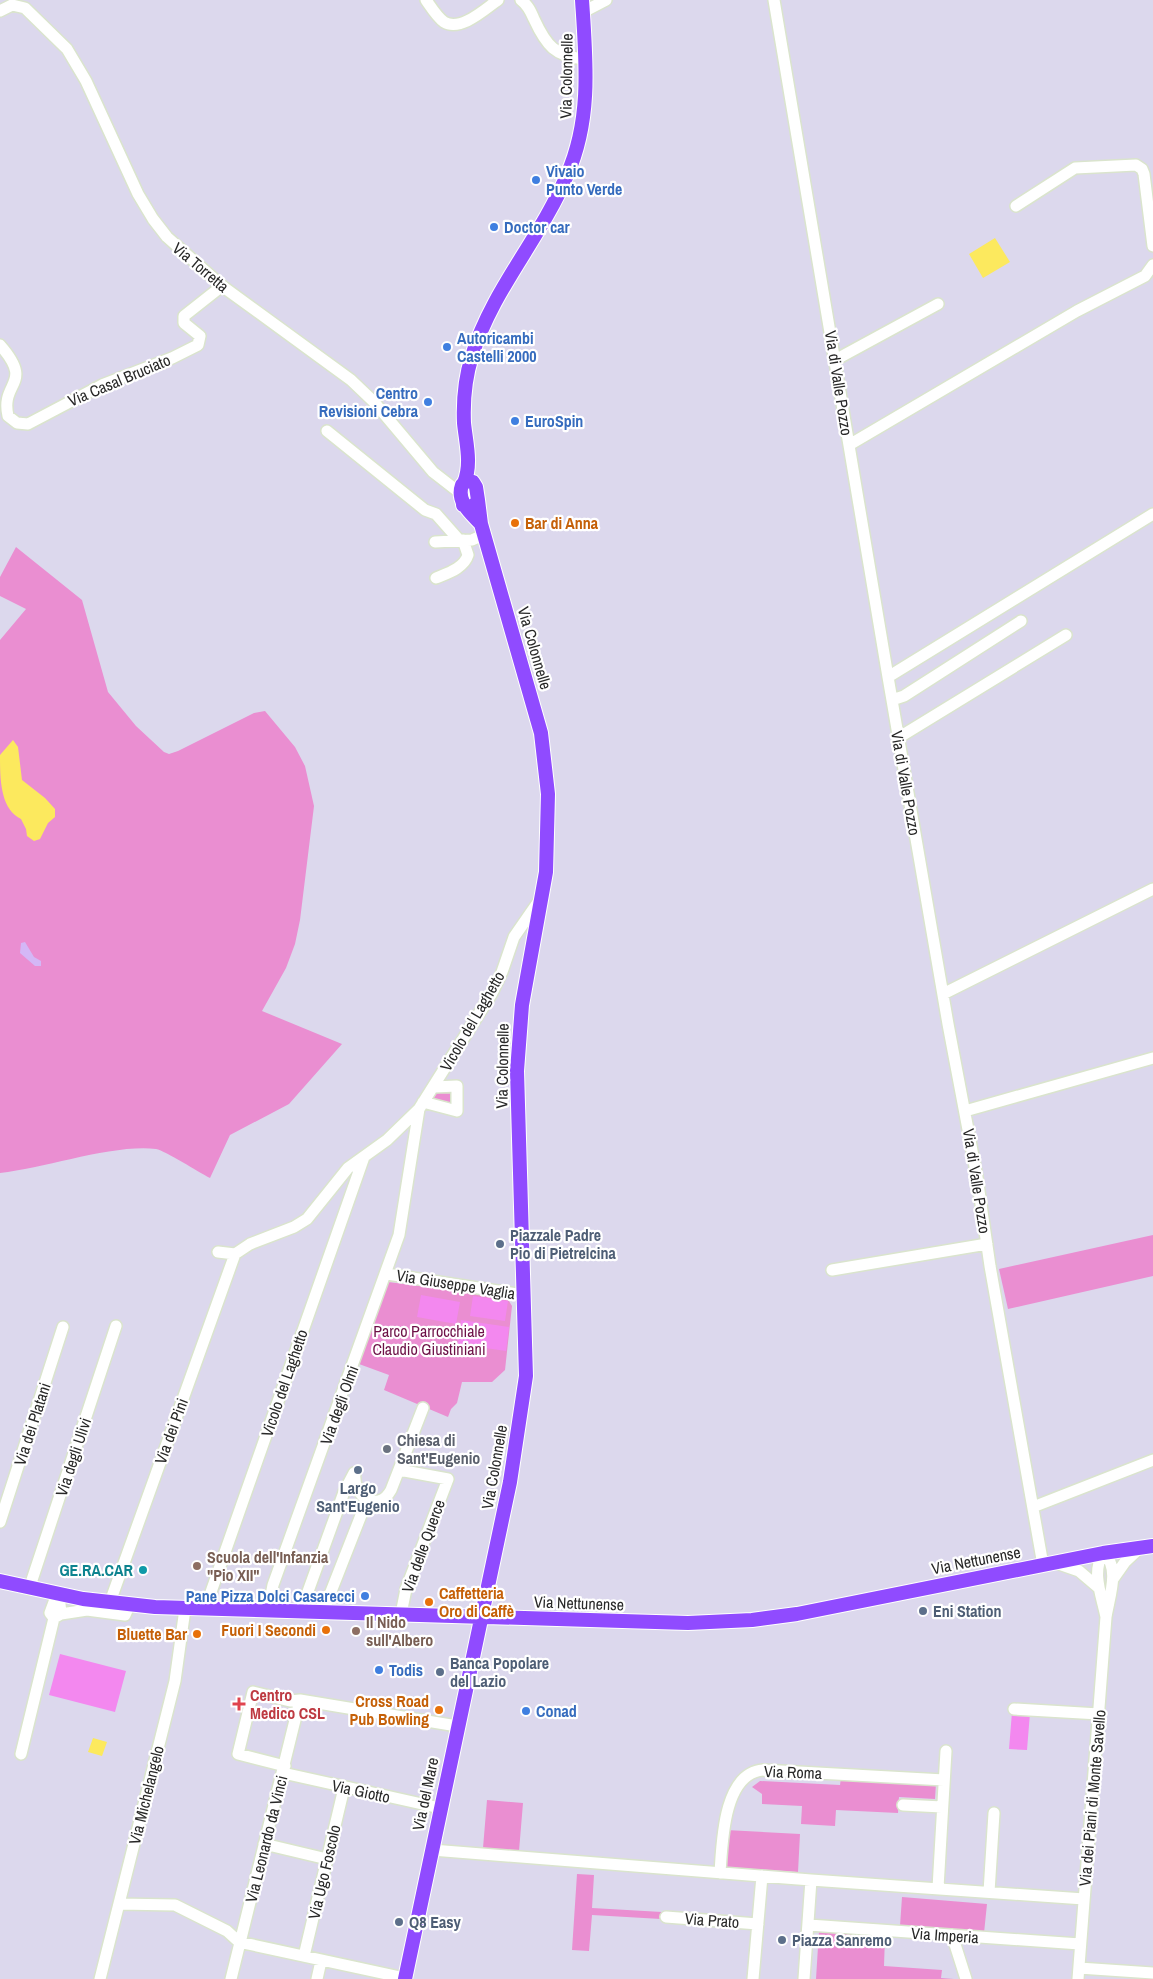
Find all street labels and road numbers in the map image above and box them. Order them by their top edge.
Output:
street label: Via Colonnelle [554,33,578,119]
street label: Via Torretta [168,237,234,298]
street label: Via di Valle Pozzo [820,329,858,437]
street label: Via Casal Bruciato [64,349,174,411]
street label: Via Colonnelle [513,604,557,692]
street label: Via di Valle Pozzo [886,729,926,837]
street label: Vicolo del Laghetto [434,967,510,1075]
street label: Via Colonnelle [490,1023,514,1109]
street label: Via di Valle Pozzo [958,1127,996,1235]
street label: Via Giuseppe Vaglia [395,1264,518,1304]
street label: Vicolo del Laghetto [255,1326,313,1440]
street label: Via degli Olmi [314,1362,364,1448]
street label: Via dei Platani [8,1380,56,1468]
street label: Via dei Pini [149,1395,193,1467]
street label: Via degli Ulivi [50,1415,96,1499]
street label: Via Colonnelle [476,1423,512,1511]
street label: Via delle Querce [396,1496,450,1596]
street label: Via Nettunense [930,1541,1022,1579]
street label: Via Nettunense [534,1590,624,1616]
street label: Via dei Piani di Monte Savello [1073,1709,1111,1887]
street label: Via Michelangelo [123,1743,169,1847]
street label: Via del Mare [407,1755,443,1833]
street label: Via Roma [764,1760,823,1784]
street label: Via Leonardo da Vinci [240,1773,292,1905]
street label: Via Giotto [330,1774,392,1808]
street label: Via Ugo Foscolo [302,1823,346,1921]
street label: Via Prato [684,1907,740,1933]
street label: Via Imperia [911,1922,980,1948]

